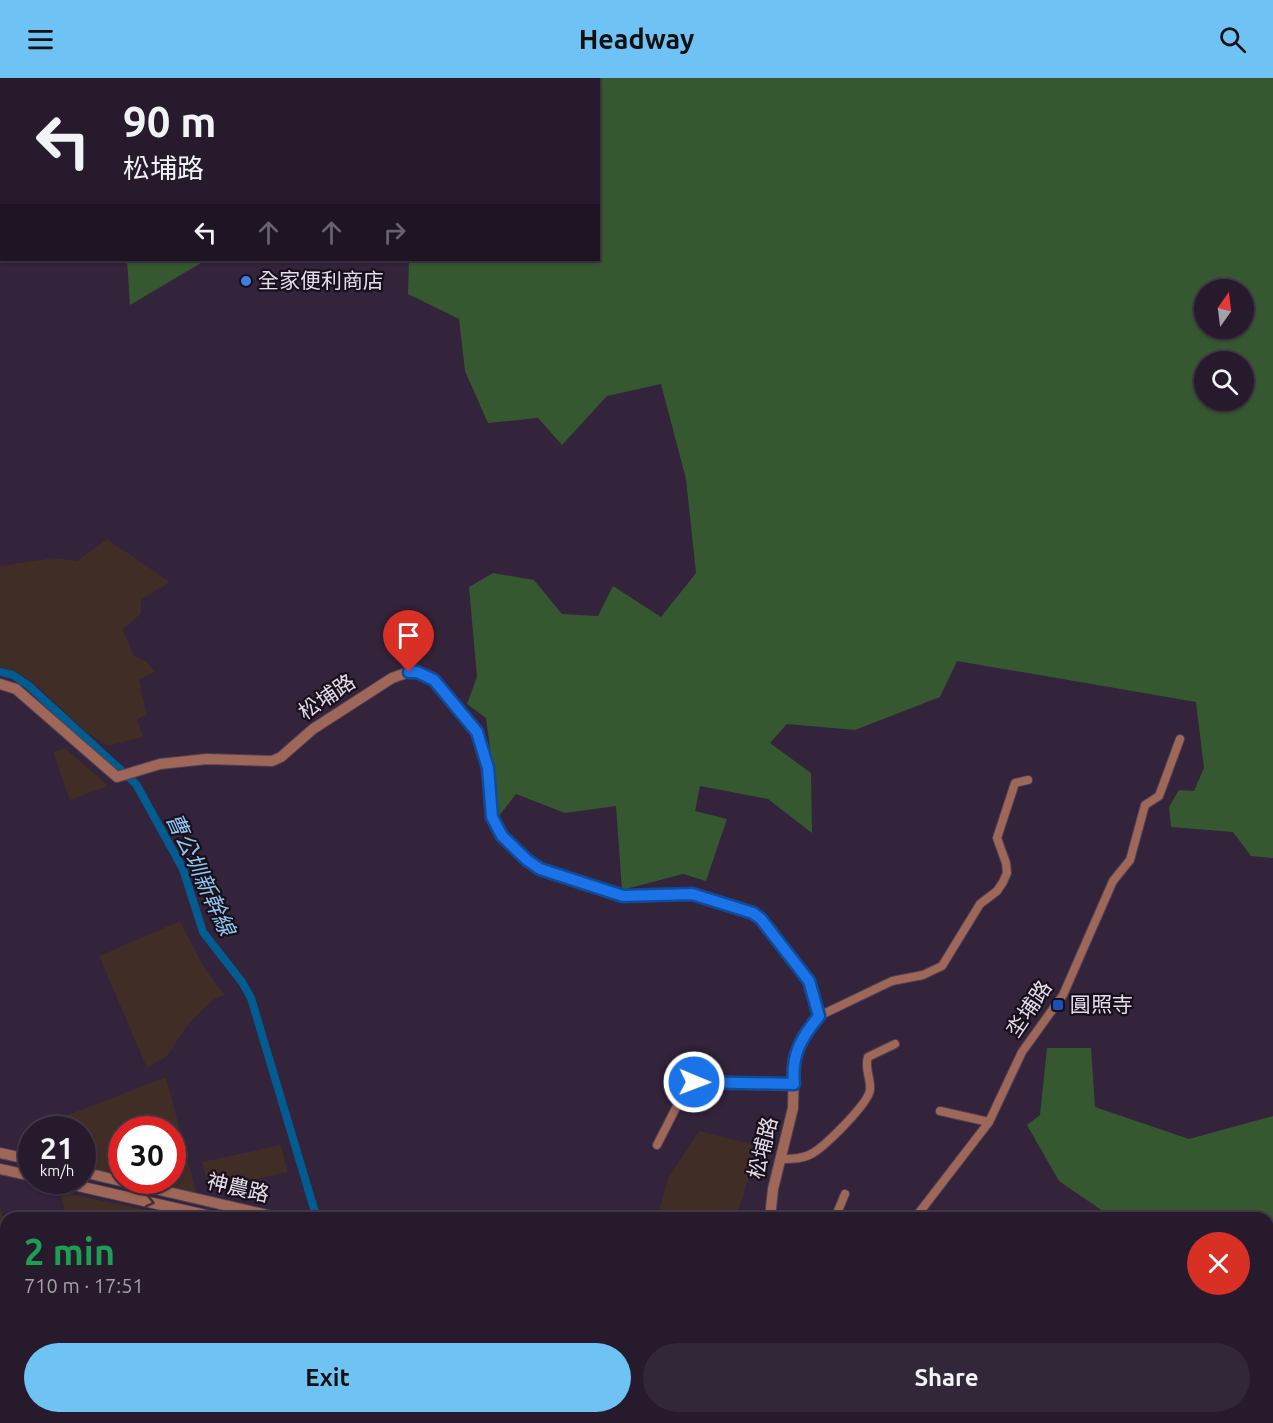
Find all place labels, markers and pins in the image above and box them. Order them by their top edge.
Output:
place label: 全家便利商店 [258,268,384,292]
marker: 全家便利商店 [239,274,253,288]
pin [383,610,434,672]
place label: 圓照寺 [1070,992,1133,1016]
marker: 圓照寺 [1051,998,1065,1012]

